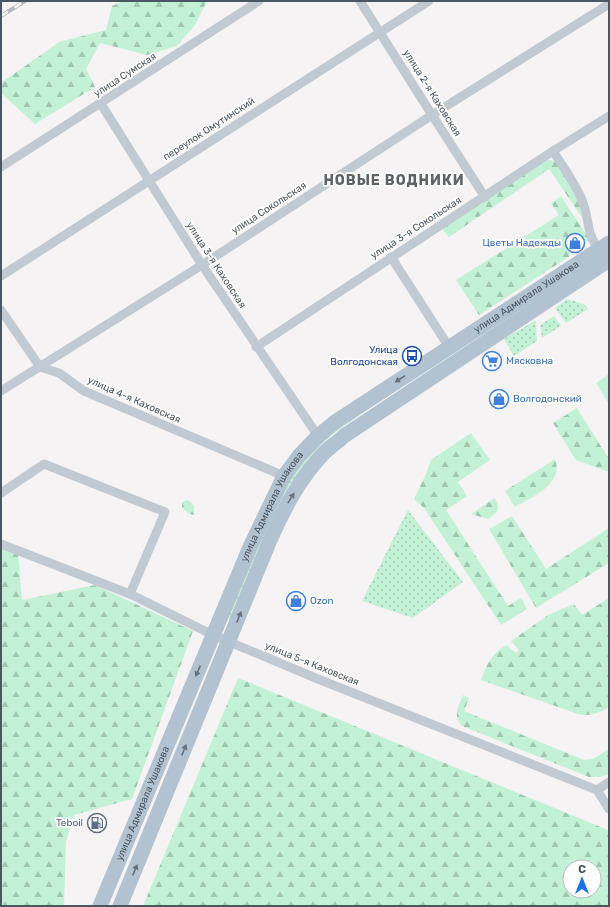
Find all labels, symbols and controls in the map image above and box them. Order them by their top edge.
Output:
street label: улица 2-я Каховская [400,47,464,139]
street label: улица Сумская [92,50,158,100]
street label: переулок Омутинский [161,95,257,163]
district label: НОВЫЕ ВОДНИКИ [323,172,465,189]
street label: улица Сокольская [229,179,309,237]
street label: улица 3-я Сокольская [368,194,464,262]
street label: улица 3-я Каховская [184,220,248,310]
shop icon: Цветы Надежды [564,232,586,254]
place label: Цветы Надежды [482,237,561,249]
street label: улица Адмирала Ушакова [472,258,581,336]
place label: Улица Волгодонская [330,344,398,368]
bus stop icon: Улица Волгодонская [401,345,423,367]
supermarket icon: Мясковна [481,350,503,372]
place label: Мясковна [506,355,553,367]
street label: улица 4-я Каховская [86,374,182,426]
one-way arrow [395,375,405,383]
shop icon: Волгодонский [488,388,510,410]
place label: Волгодонский [513,393,582,405]
street label: улица Адмирала Ушакова [238,449,306,564]
one-way arrow [287,493,295,503]
shop icon: Ozon [285,590,307,612]
place label: Ozon [310,595,334,607]
one-way arrow [236,610,242,622]
street label: улица 5-я Каховская [263,640,361,688]
one-way arrow [195,665,201,676]
street label: улица Адмирала Ушакова [114,744,172,863]
one-way arrow [181,744,187,755]
fuel station icon: Teboil [86,812,108,834]
place label: Teboil [56,817,83,829]
north arrow [562,859,602,899]
one-way arrow [132,863,138,875]
text: С [578,863,586,876]

